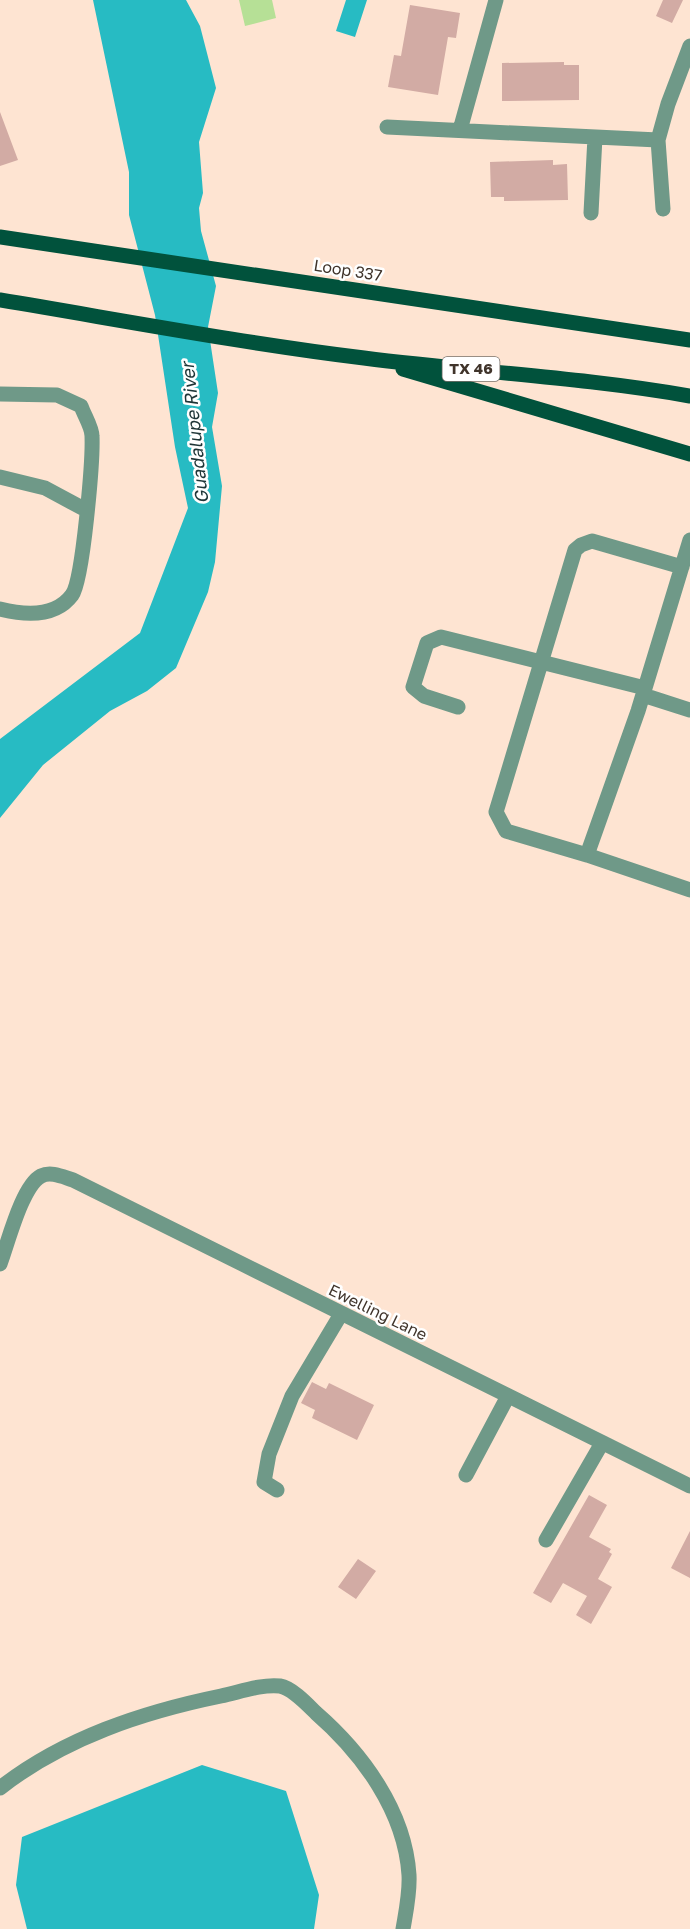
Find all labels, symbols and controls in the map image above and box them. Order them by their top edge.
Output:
street label: Loop 337 [312,255,384,285]
road number: TX 46 [442,357,500,381]
water label: Guadalupe River [175,358,212,505]
street label: Ewelling Lane [325,1279,431,1345]

